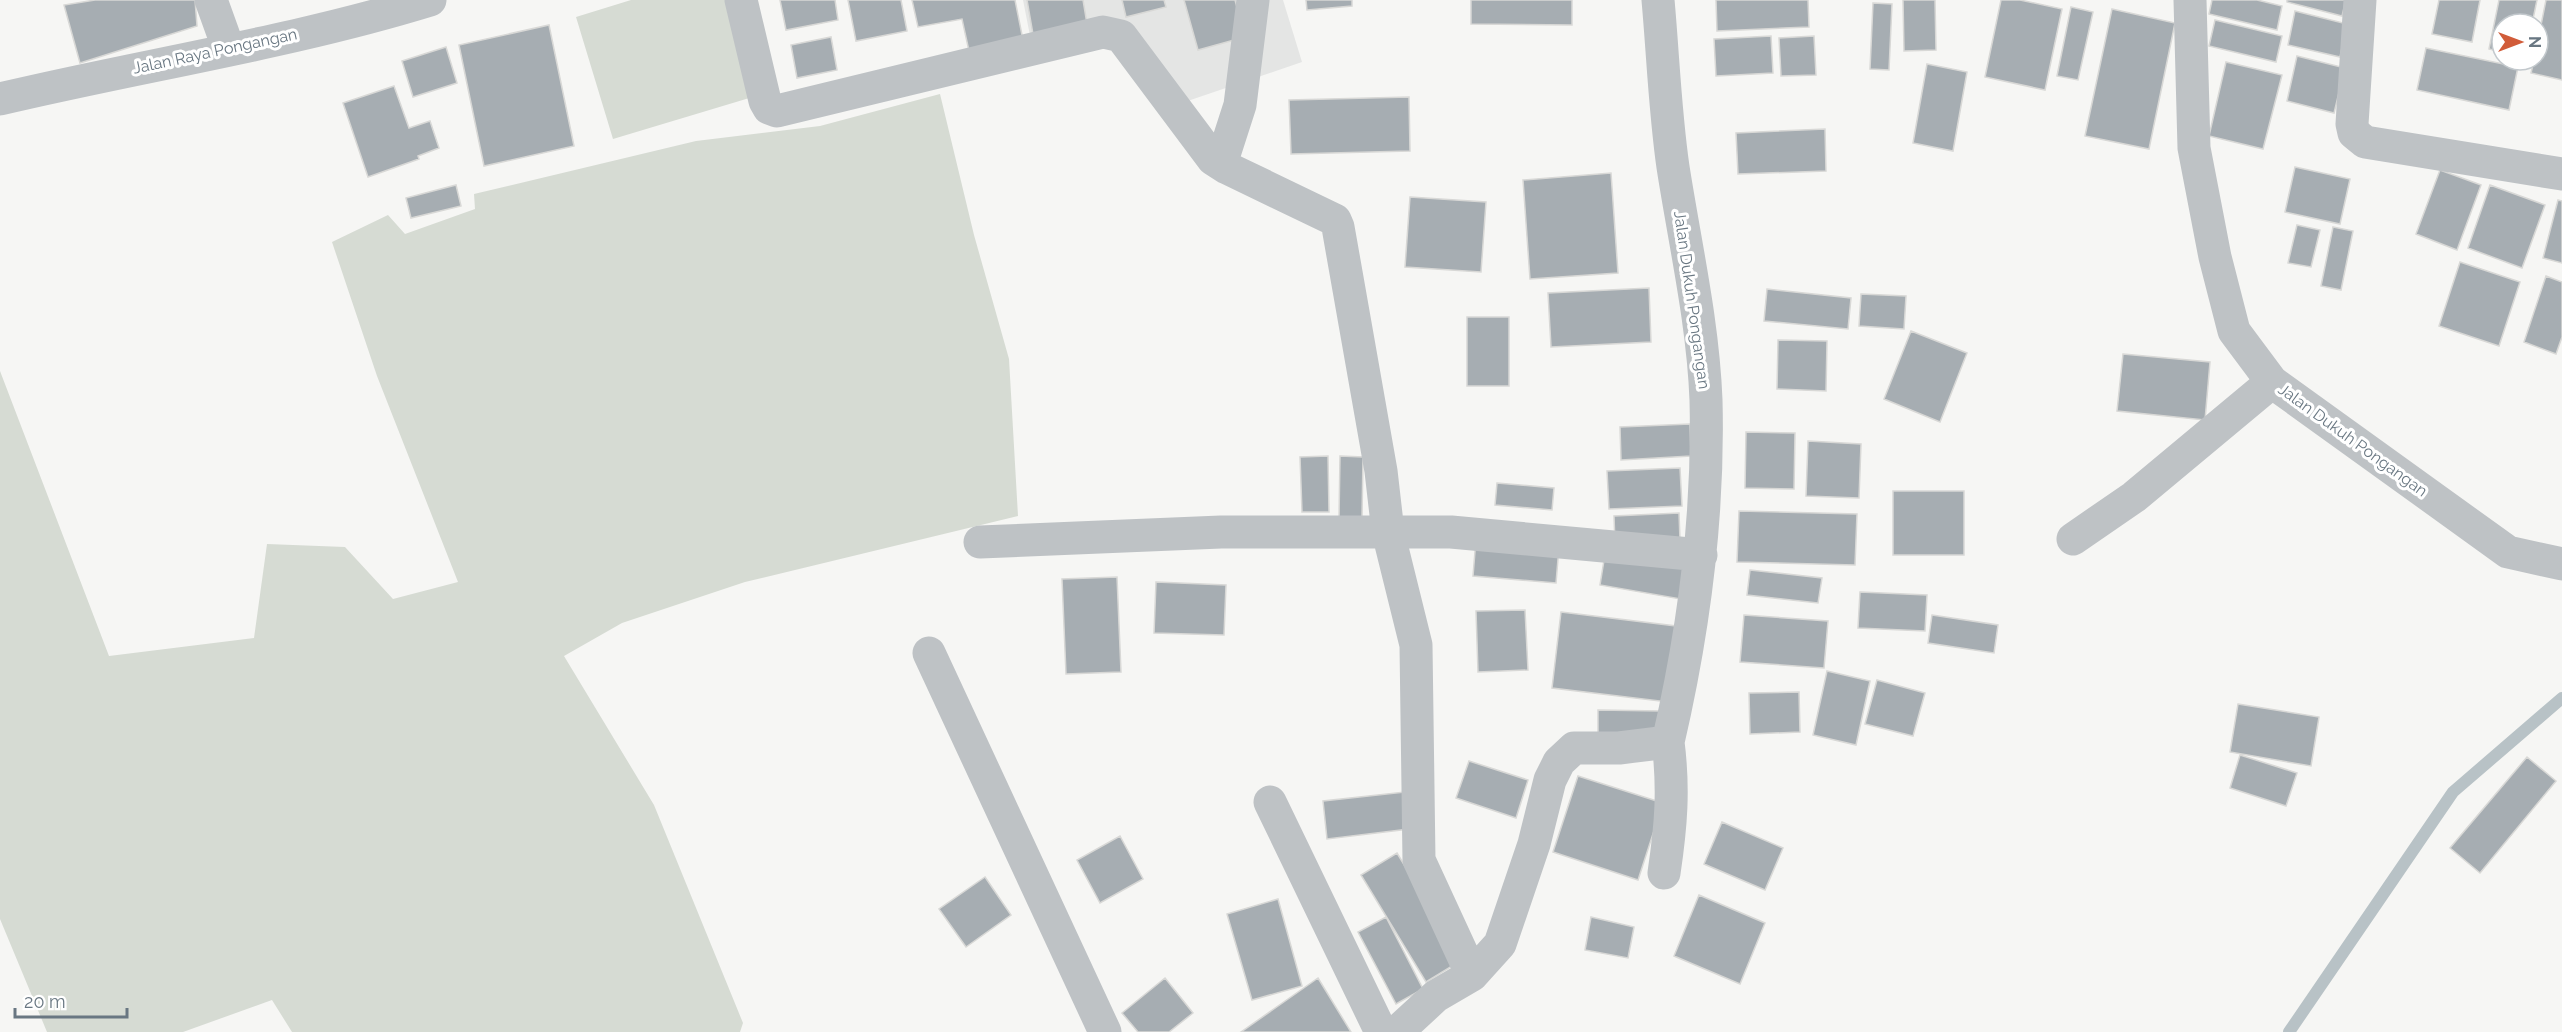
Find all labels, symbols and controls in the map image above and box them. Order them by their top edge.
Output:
north arrow [2490,12,2550,72]
street label: Jalan Raya Pongangan [131,24,299,78]
text: N [2525,36,2544,48]
street label: Jalan Dukuh Pongangan [1670,210,1714,390]
street label: Jalan Dukuh Pongangan [2275,380,2431,500]
scale bar [15,981,128,1019]
text: 20 m [24,991,66,1012]

